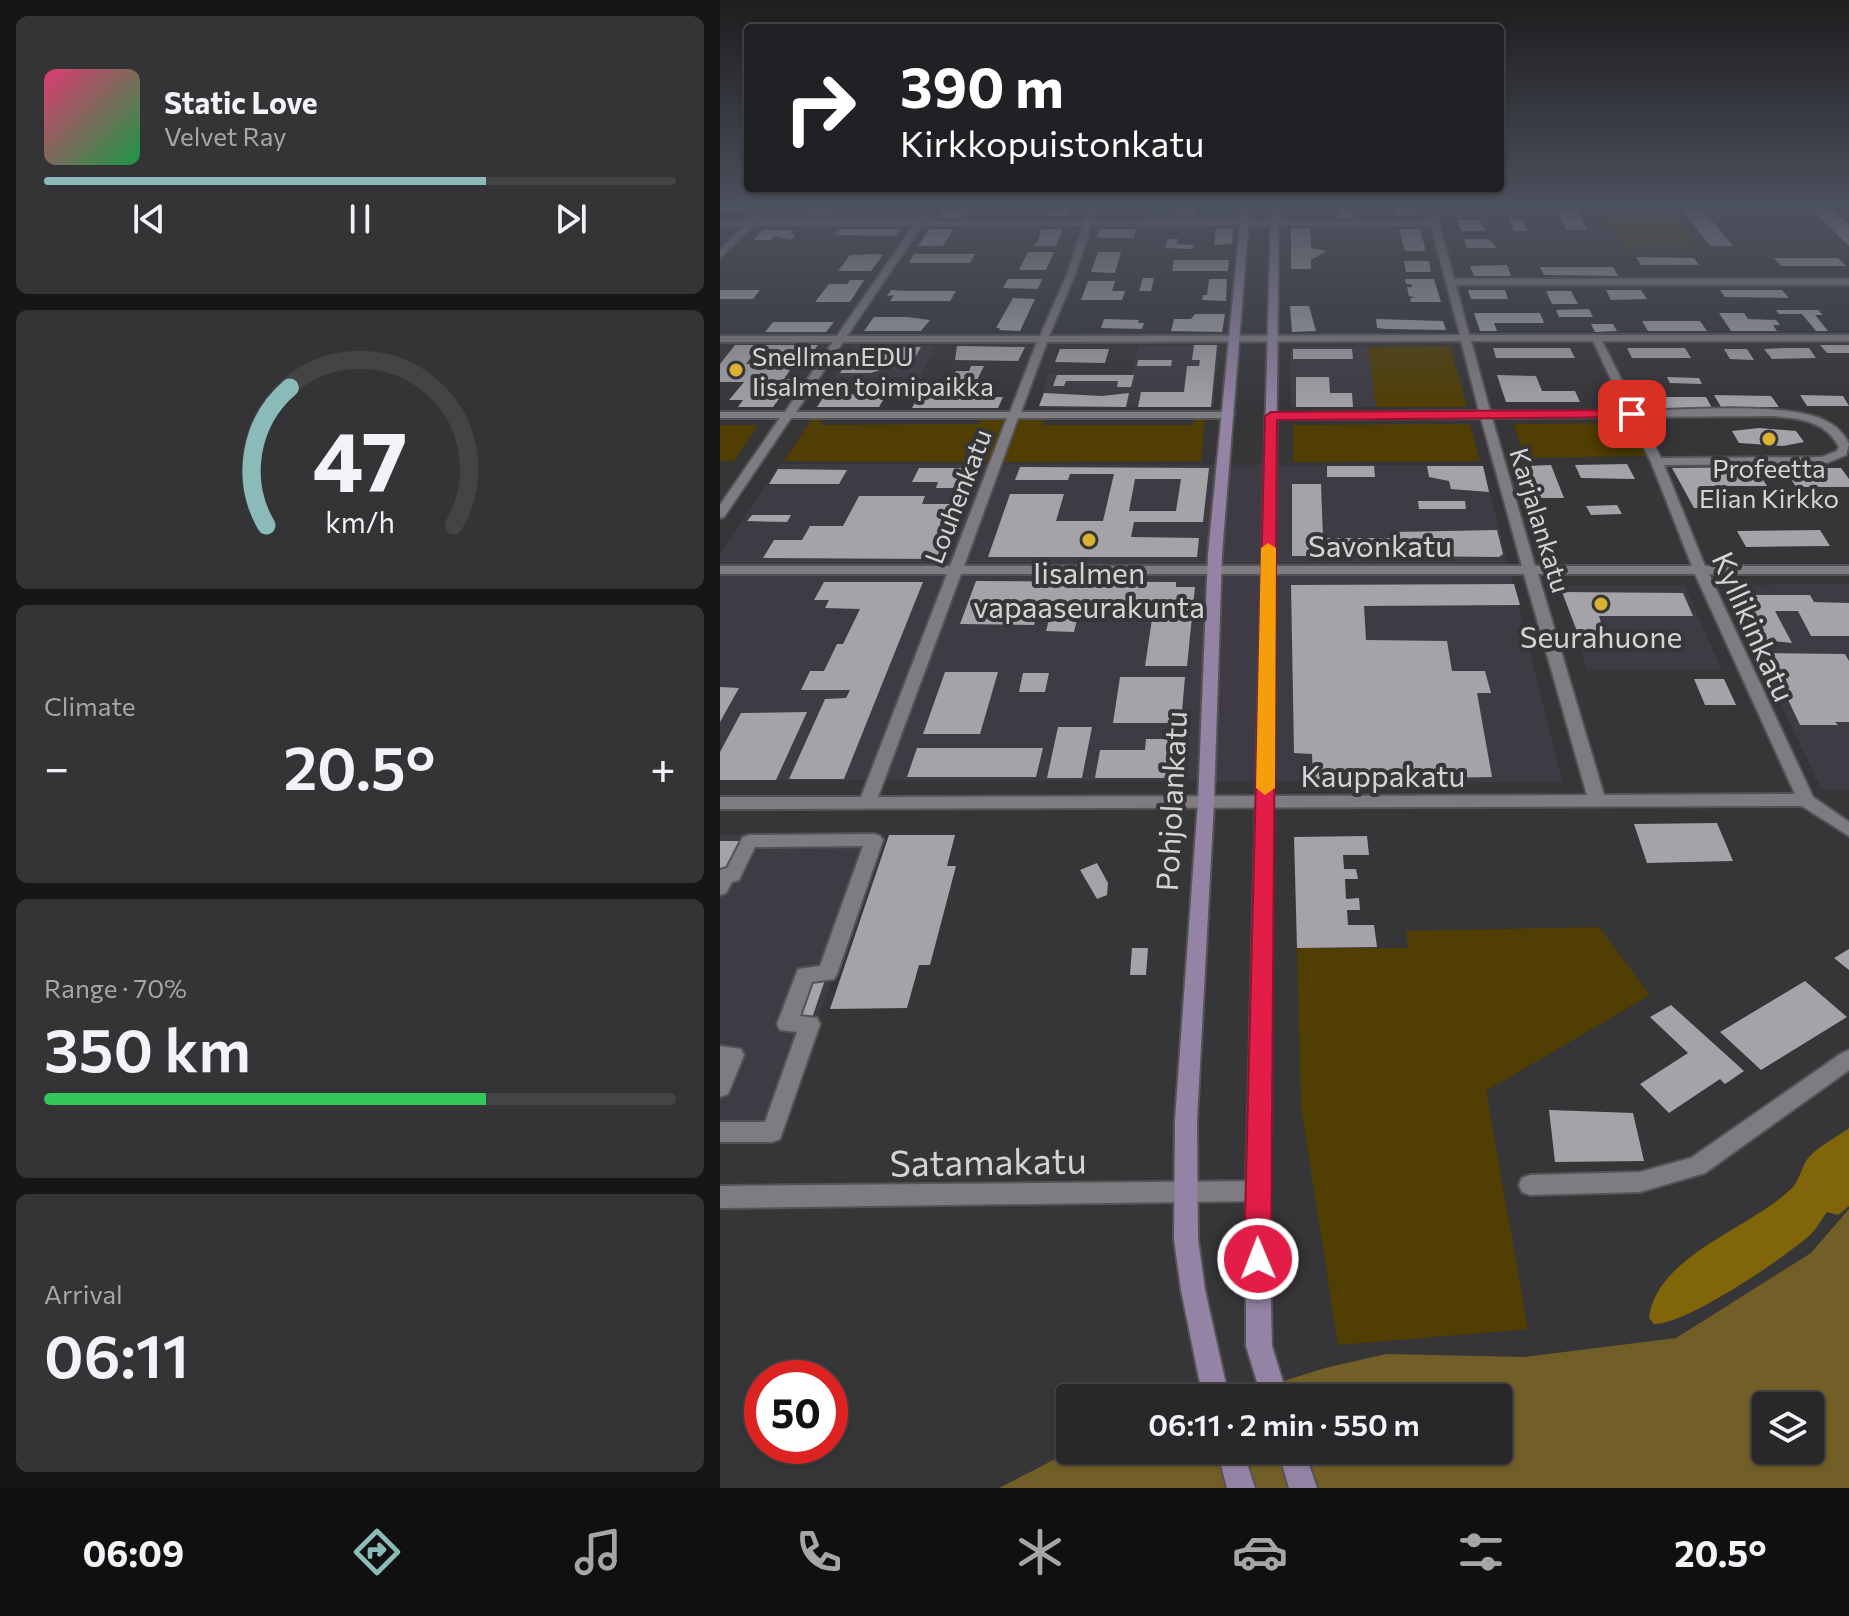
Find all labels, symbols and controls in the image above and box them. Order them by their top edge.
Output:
text: 390 m [900,51,1064,120]
icon: right [768,56,872,160]
text: Static Love [164,83,318,120]
text: Velvet Ray [164,120,287,151]
text: Kirkkopuistonkatu [900,120,1204,164]
icon: previous [127,197,171,241]
icon: pause [338,197,382,241]
icon: next [549,197,593,241]
place label: SnellmanEDU Iisalmen toimipaikka [752,340,994,401]
marker: SnellmanEDU Iisalmen toimipaikka [727,361,745,379]
pin [1598,380,1666,448]
icon: arrive [1610,392,1654,436]
text: 47 [312,406,408,508]
street label: Louhenkatu [917,424,997,568]
marker: Profeetta Elian Kirkko [1760,430,1778,448]
street label: Karjalankatu [1504,444,1578,596]
place label: Profeetta Elian Kirkko [1699,452,1839,513]
text: km/h [325,504,395,539]
street label: Savonkatu [1308,526,1452,563]
marker: Iisalmen vapaaseurakunta [1080,531,1098,549]
street label: Kyllikinkatu [1706,545,1804,707]
place label: Iisalmen vapaaseurakunta [973,553,1205,624]
marker: Seurahuone [1592,595,1610,613]
place label: Seurahuone [1520,617,1682,654]
text: Climate [44,690,136,721]
street label: Pohjolankatu [1147,710,1193,892]
text: 20.5° [284,729,436,802]
text: − [44,739,69,793]
text: + [650,739,676,793]
street label: Kauppakatu [1301,756,1465,793]
text: Range · 70% [44,972,187,1003]
text: 350 km [44,1011,251,1084]
street label: Satamakatu [889,1136,1087,1184]
position arrow [1216,1217,1300,1301]
text: Arrival [44,1278,123,1309]
text: 06:11 [44,1317,189,1390]
speed limit sign: 50 [744,1360,848,1464]
map controls [1752,1392,1824,1464]
button: layers [1752,1392,1824,1464]
text: 06:11 · 2 min · 550 m [1148,1405,1420,1442]
icon: directions [349,1524,405,1580]
icon: music [570,1524,626,1580]
icon: phone [791,1524,847,1580]
icon: climate [1012,1524,1068,1580]
icon: car [1232,1524,1288,1580]
icon: filters [1453,1524,1509,1580]
text: 06:09 [82,1530,184,1574]
text: 20.5° [1674,1530,1767,1574]

